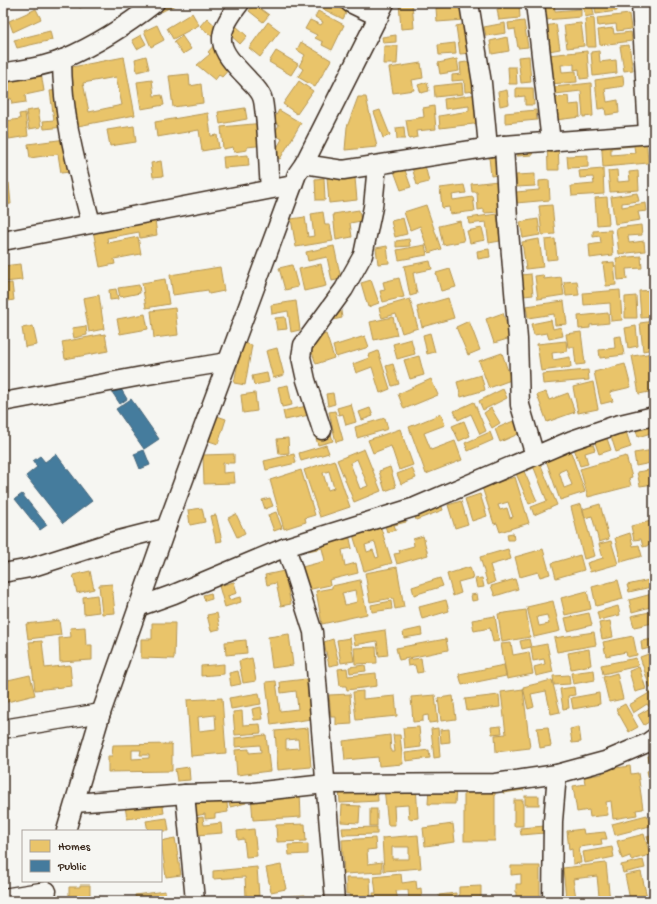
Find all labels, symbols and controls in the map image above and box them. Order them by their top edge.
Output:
legend [22,830,162,882]
text: Homes [58,841,91,855]
text: Public [57,861,87,875]

